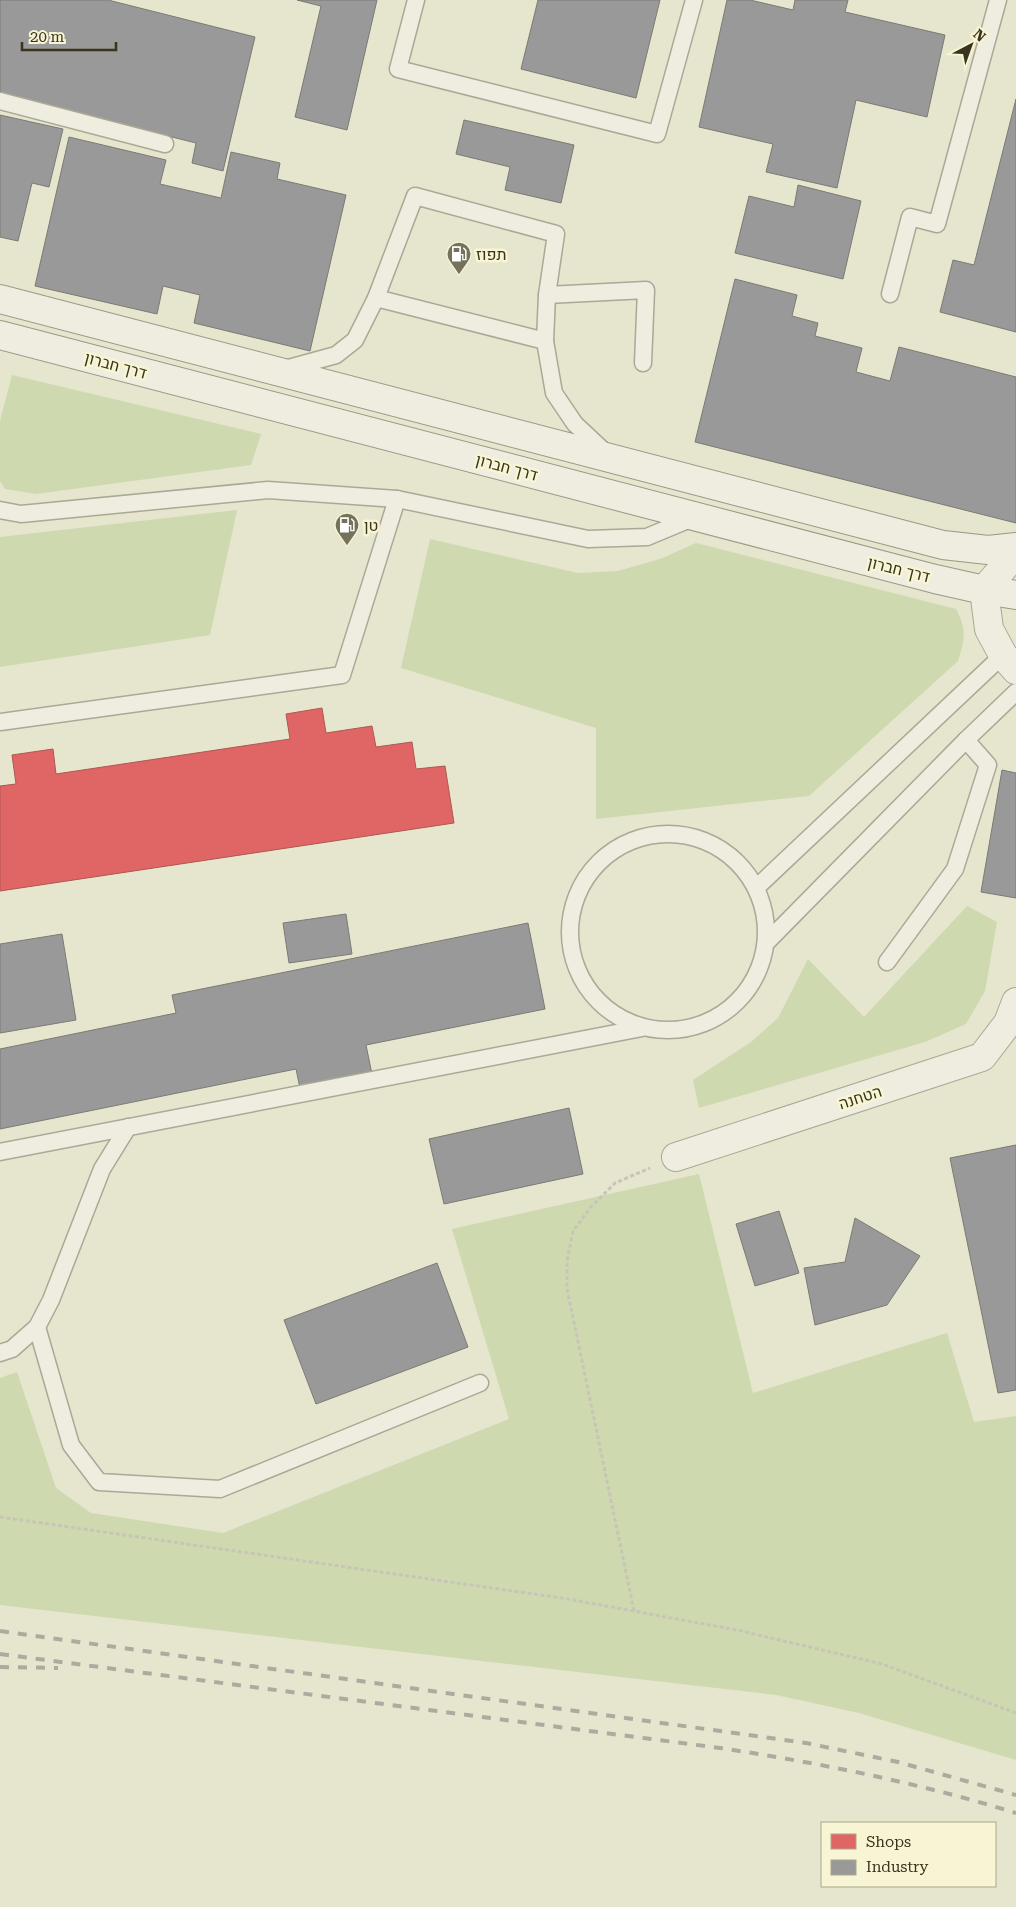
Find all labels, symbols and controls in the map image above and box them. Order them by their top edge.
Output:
scale bar [22,20,116,52]
north arrow [946,20,996,70]
text: N [970,26,989,45]
text: 20 m [30,28,65,46]
fuel station icon: תפוז [446,241,472,275]
place label: תפוז [476,245,506,264]
street label: דרך חברון [83,348,149,383]
street label: דרך חברון [474,450,540,485]
fuel station icon: טן [334,512,360,546]
place label: טן [364,516,378,535]
street label: דרך חברון [866,553,932,586]
street label: הטחנה [836,1082,884,1113]
legend [821,1822,996,1887]
text: Shops [866,1833,911,1851]
text: Industry [866,1858,928,1876]

